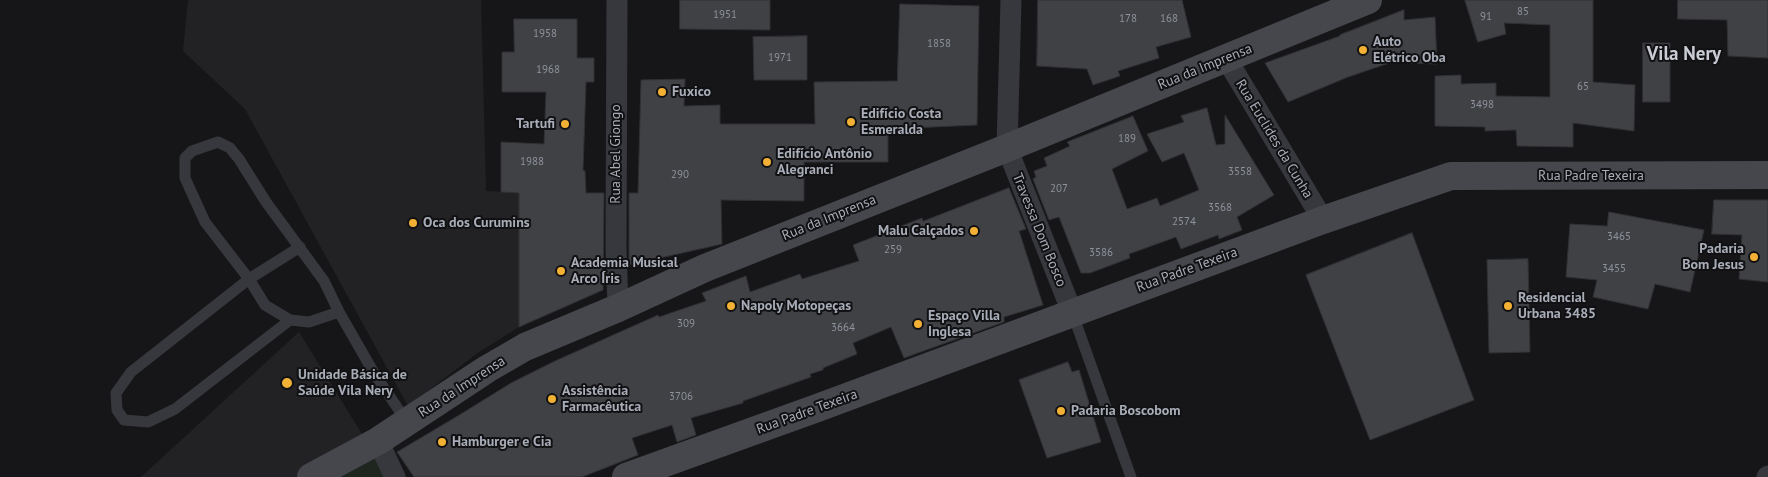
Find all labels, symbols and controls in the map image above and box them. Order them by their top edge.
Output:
house number: 85 [1517,5,1529,19]
house number: 1951 [713,8,737,22]
house number: 91 [1480,10,1492,24]
house number: 178 [1119,12,1137,26]
house number: 168 [1160,12,1178,26]
house number: 1958 [533,27,557,41]
place label: Auto Elétrico Oba [1373,34,1446,66]
house number: 1858 [927,37,951,51]
street label: Rua da Imprensa [1155,40,1255,94]
marker: Auto Elétrico Oba [1357,44,1369,56]
district label: Vila Nery [1647,44,1721,66]
house number: 1971 [768,51,792,65]
house number: 1968 [536,63,560,77]
street label: Rua Euclides da Cunha [1232,77,1316,201]
house number: 65 [1577,80,1589,94]
place label: Fuxico [672,84,711,100]
marker: Fuxico [656,86,668,98]
house number: 3498 [1470,98,1494,112]
street label: Rua Abel Giongo [608,104,624,204]
place label: Edifício Costa Esmeralda [861,106,941,138]
place label: Tartufi [516,116,555,132]
marker: Edifício Costa Esmeralda [845,116,857,128]
marker: Tartufi [559,118,571,130]
house number: 189 [1118,132,1136,146]
place label: Edifício Antônio Alegranci [777,146,872,178]
house number: 1988 [520,155,544,169]
marker: Edifício Antônio Alegranci [761,156,773,168]
house number: 3558 [1228,165,1252,179]
house number: 290 [671,168,689,182]
street label: Rua Padre Texeira [1538,168,1644,184]
street label: Travessa Dom Bosco [1009,171,1069,289]
house number: 207 [1050,182,1068,196]
street label: Rua da Imprensa [779,191,879,245]
house number: 3568 [1208,201,1232,215]
place label: Oca dos Curumins [423,215,530,231]
house number: 2574 [1172,215,1196,229]
marker: Oca dos Curumins [407,217,419,229]
place label: Malu Calçados [878,223,964,239]
marker: Malu Calçados [968,225,980,237]
house number: 3465 [1607,230,1631,244]
place label: Padaria Bom Jesus [1682,241,1744,274]
house number: 259 [884,243,902,257]
street label: Rua Padre Texeira [1134,244,1240,296]
house number: 3586 [1089,246,1113,260]
marker: Padaria Bom Jesus [1748,251,1760,263]
place label: Academia Musical Arco Íris [571,255,678,288]
house number: 3455 [1602,262,1626,276]
marker: Academia Musical Arco Íris [555,265,567,277]
place label: Residencial Urbana 3485 [1518,290,1596,322]
place label: Napoly Motopeças [741,298,851,314]
marker: Napoly Motopeças [725,300,737,312]
marker: Residencial Urbana 3485 [1502,300,1514,312]
place label: Espaço Villa Inglesa [928,308,1000,341]
house number: 309 [677,317,695,331]
marker: Espaço Villa Inglesa [912,318,924,330]
house number: 3664 [831,321,855,335]
street label: Rua da Imprensa [415,353,509,421]
place label: Unidade Básica de Saúde Vila Nery [298,367,407,400]
marker: Unidade Básica de Saúde Vila Nery [280,376,294,390]
place label: Assistência Farmacêutica [562,383,641,416]
street label: Rua Padre Texeira [754,386,860,438]
house number: 3706 [669,390,693,404]
marker: Assistência Farmacêutica [546,393,558,405]
place label: Padaria Boscobom [1071,403,1181,419]
marker: Padaria Boscobom [1055,405,1067,417]
place label: Hamburger e Cia [452,434,552,450]
marker: Hamburger e Cia [436,436,448,448]

